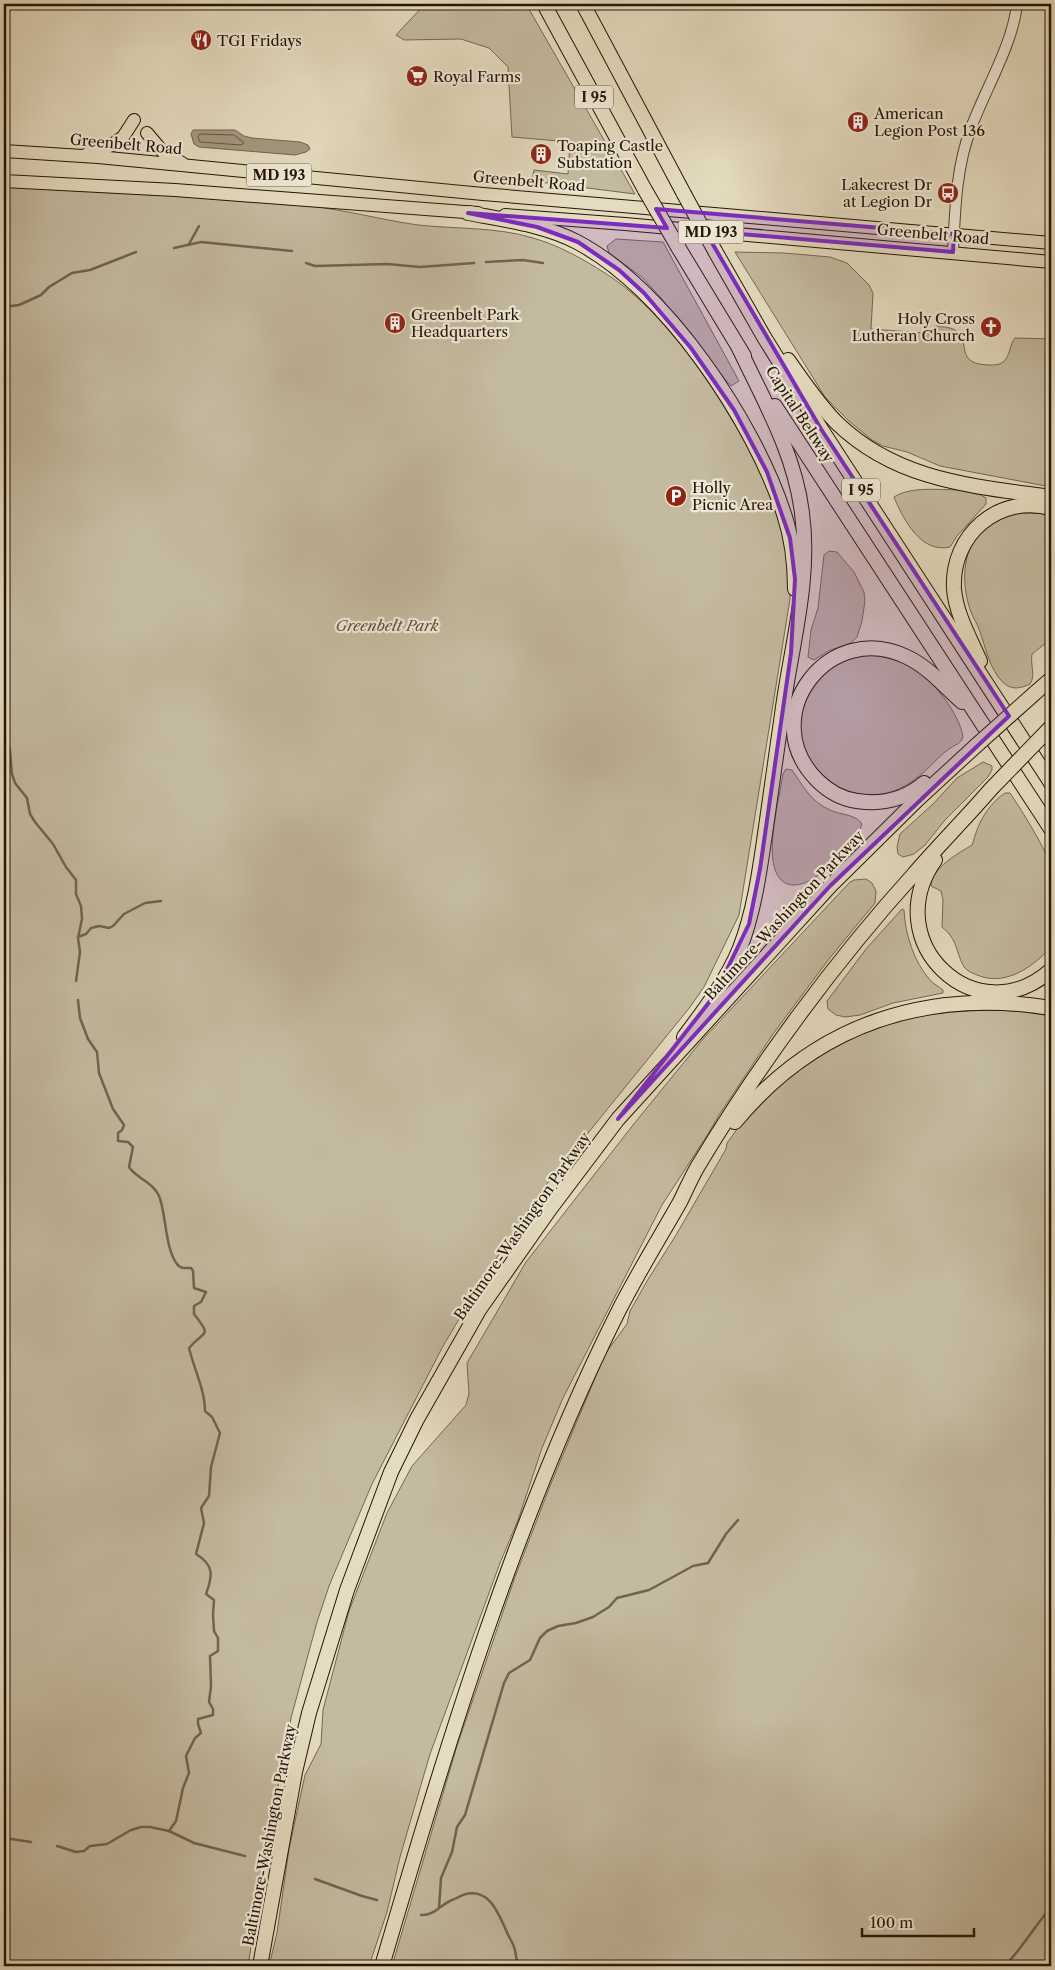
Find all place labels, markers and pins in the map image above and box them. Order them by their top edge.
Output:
restaurant icon: TGI Fridays [189,28,213,52]
place label: TGI Fridays [217,31,302,50]
supermarket icon: Royal Farms [405,64,429,88]
place label: Royal Farms [433,67,521,86]
place label: American Legion Post 136 [873,104,985,140]
building icon: American Legion Post 136 [846,110,870,134]
place label: Toaping Castle Substation [557,136,663,172]
building icon: Toaping Castle Substation [529,142,553,166]
place label: Lakecrest Dr at Legion Dr [841,175,933,211]
bus stop icon: Lakecrest Dr at Legion Dr [936,181,960,205]
place label: Greenbelt Park Headquarters [411,305,521,341]
place label: Holy Cross Lutheran Church [852,309,976,345]
building icon: Greenbelt Park Headquarters [383,311,407,335]
church icon: Holy Cross Lutheran Church [979,315,1003,339]
place label: Holly Picnic Area [692,478,773,514]
parking icon: Holly Picnic Area [664,484,688,508]

